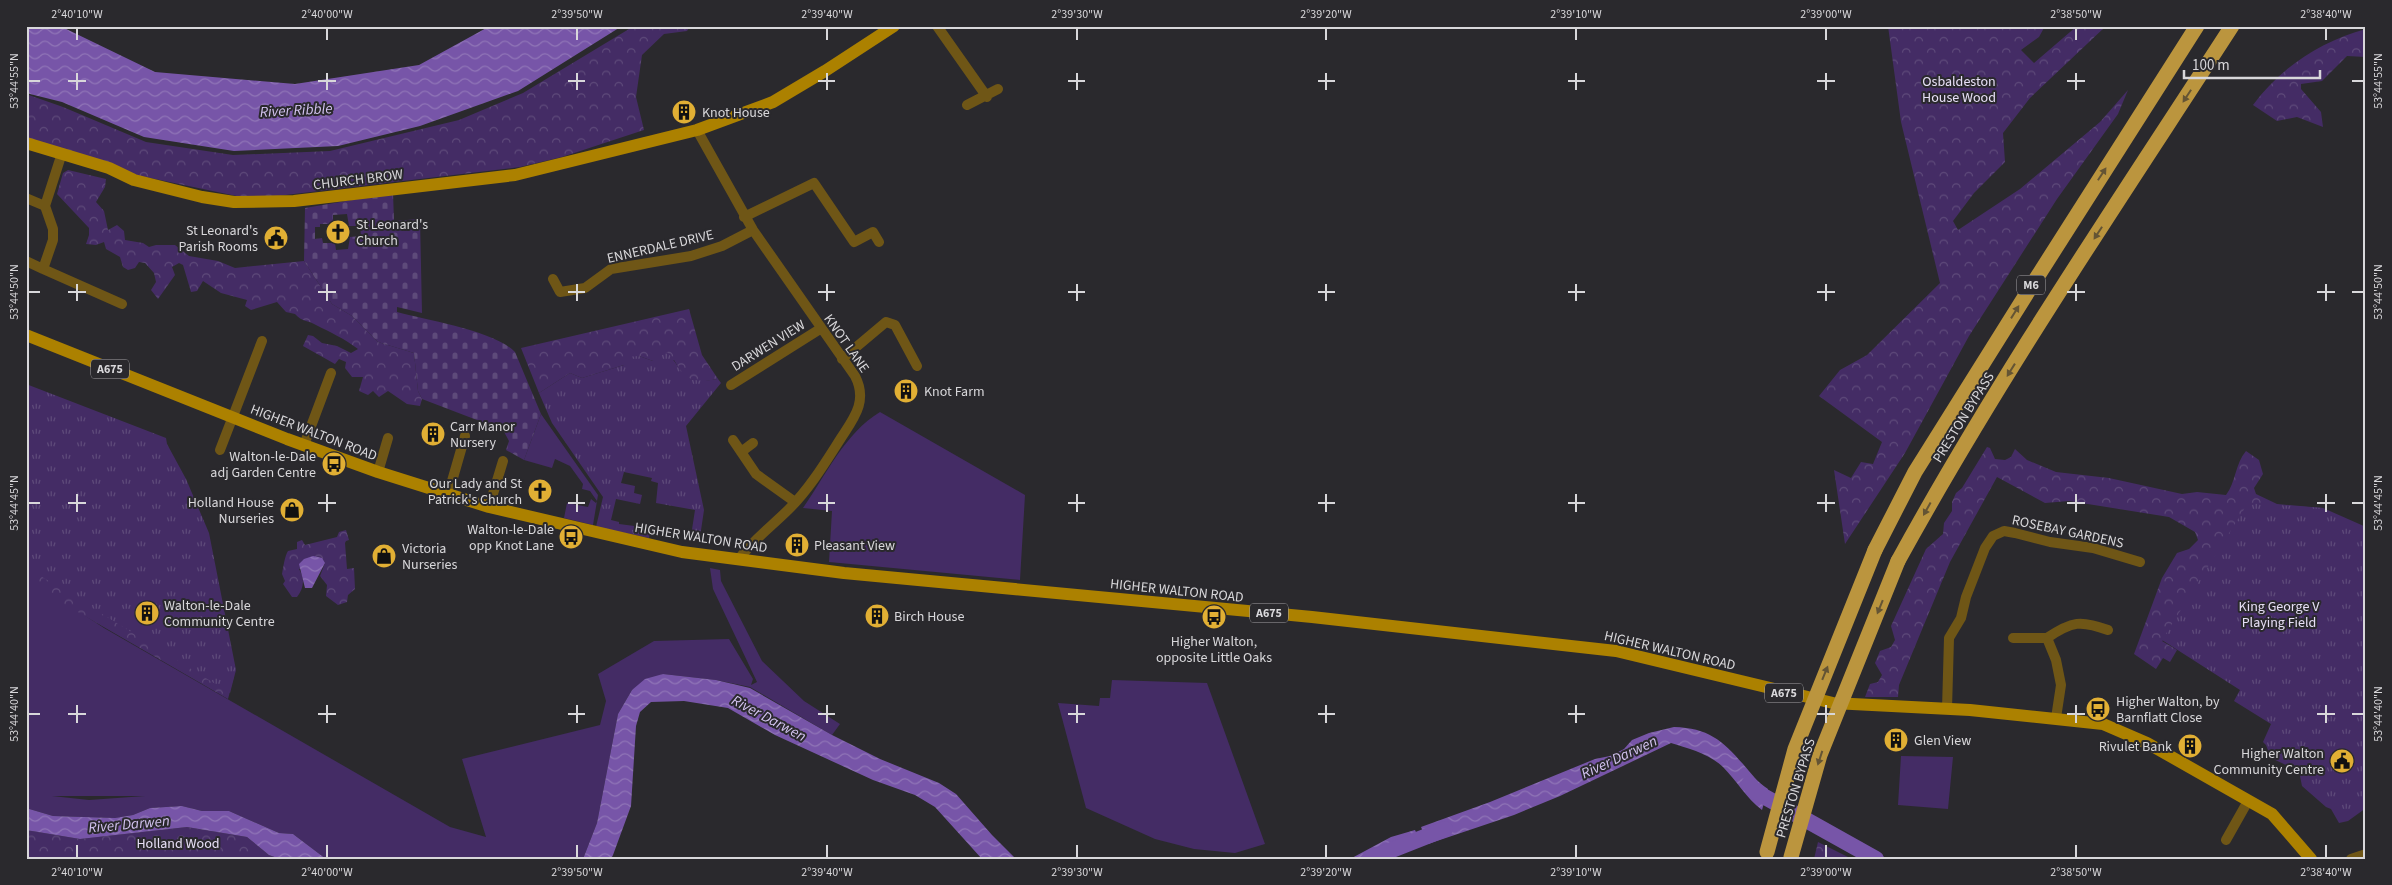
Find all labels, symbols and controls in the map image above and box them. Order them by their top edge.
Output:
text: 2°40'10"W [51,6,103,23]
text: 2°40'00"W [301,6,353,23]
text: 2°39'50"W [551,6,603,23]
text: 2°39'40"W [801,6,853,23]
text: 2°39'30"W [1051,6,1103,23]
text: 2°39'20"W [1300,6,1352,23]
text: 2°39'10"W [1550,6,1602,23]
text: 2°39'00"W [1800,6,1852,23]
text: 2°38'50"W [2050,6,2102,23]
text: 2°38'40"W [2300,6,2352,23]
scale bar [2184,48,2321,80]
text: 53°44'55"N [6,53,23,109]
text: 53°44'55"N [2370,53,2387,109]
text: 100 m [2192,55,2230,76]
park label: Osbaldeston House Wood [1922,72,1996,108]
one-way arrow [2182,90,2192,103]
water label: River Ribble [259,98,333,123]
building icon: Knot House [671,99,697,125]
place label: Knot House [702,103,770,123]
street label: CHURCH BROW [312,165,404,195]
one-way arrow [2097,168,2107,181]
place label: St Leonard's Church [356,215,428,251]
church icon: St Leonard's Church [325,219,351,245]
place label: St Leonard's Parish Rooms [179,221,258,257]
public building icon: St Leonard's Parish Rooms [263,225,289,251]
street label: ENNERDALE DRIVE [605,225,715,269]
one-way arrow [2093,226,2103,239]
text: 53°44'50"N [6,264,23,320]
text: 53°44'50"N [2370,264,2387,320]
road number: M6 [2017,276,2045,294]
one-way arrow [2010,305,2020,318]
street label: KNOT LANE [819,310,874,377]
street label: DARWEN VIEW [728,315,809,376]
road number: A675 [91,359,129,378]
one-way arrow [2007,363,2016,377]
street label: PRESTON BYPASS [1928,368,2000,467]
building icon: Knot Farm [893,378,919,404]
place label: Knot Farm [924,382,985,402]
street label: HIGHER WALTON ROAD [247,400,380,466]
place label: Carr Manor Nursery [450,417,515,453]
building icon: Carr Manor Nursery [420,421,446,447]
place label: Walton-le-Dale adj Garden Centre [210,447,316,483]
bus stop icon: Walton-le-Dale adj Garden Centre [321,451,347,477]
place label: Our Lady and St Patrick's Church [428,474,522,510]
text: 53°44'45"N [6,475,23,531]
text: 53°44'45"N [2370,475,2387,531]
church icon: Our Lady and St Patrick's Church [527,478,553,504]
place label: Holland House Nurseries [188,493,274,529]
shop icon: Holland House Nurseries [279,497,305,523]
one-way arrow [1922,502,1931,515]
street label: ROSEBAY GARDENS [2010,510,2126,554]
street label: HIGHER WALTON ROAD [633,518,769,558]
place label: Walton-le-Dale opp Knot Lane [467,520,554,556]
bus stop icon: Walton-le-Dale opp Knot Lane [558,524,584,550]
building icon: Pleasant View [784,532,810,558]
place label: Pleasant View [814,536,895,556]
place label: Victoria Nurseries [402,539,458,575]
shop icon: Victoria Nurseries [371,543,397,569]
street label: HIGHER WALTON ROAD [1109,574,1245,608]
place label: Walton-le-Dale Community Centre [164,596,275,632]
park label: King George V Playing Field [2239,597,2320,633]
one-way arrow [1875,599,1883,614]
building icon: Walton-le-Dale Community Centre [134,600,160,626]
building icon: Birch House [864,603,890,629]
bus stop icon: Higher Walton, opposite Little Oaks [1201,604,1227,630]
road number: A675 [1250,604,1288,622]
place label: Birch House [894,607,964,627]
street label: HIGHER WALTON ROAD [1602,626,1737,676]
place label: Higher Walton, opposite Little Oaks [1156,632,1272,668]
one-way arrow [1822,666,1830,680]
road number: A675 [1765,684,1803,702]
text: 53°44'40"N [6,686,23,742]
text: 53°44'40"N [2370,686,2387,742]
water label: River Darwen [728,690,810,747]
place label: Higher Walton, by Barnflatt Close [2116,692,2220,728]
bus stop icon: Higher Walton, by Barnflatt Close [2085,696,2111,722]
building icon: Glen View [1883,727,1909,753]
water label: River Darwen [1578,731,1661,784]
place label: Glen View [1914,731,1971,751]
building icon: Rivulet Bank [2177,733,2203,759]
street label: PRESTON BYPASS [1771,736,1821,841]
place label: Rivulet Bank [2099,737,2172,757]
place label: Higher Walton Community Centre [2213,744,2324,780]
public building icon: Higher Walton Community Centre [2329,748,2355,774]
one-way arrow [1816,750,1823,765]
water label: River Darwen [87,810,171,839]
park label: Holland Wood [136,834,220,854]
text: 2°40'10"W [51,864,103,881]
text: 2°40'00"W [301,864,353,881]
text: 2°39'50"W [551,864,603,881]
text: 2°39'40"W [801,864,853,881]
text: 2°39'30"W [1051,864,1103,881]
text: 2°39'20"W [1300,864,1352,881]
text: 2°39'10"W [1550,864,1602,881]
text: 2°39'00"W [1800,864,1852,881]
text: 2°38'50"W [2050,864,2102,881]
text: 2°38'40"W [2300,864,2352,881]

